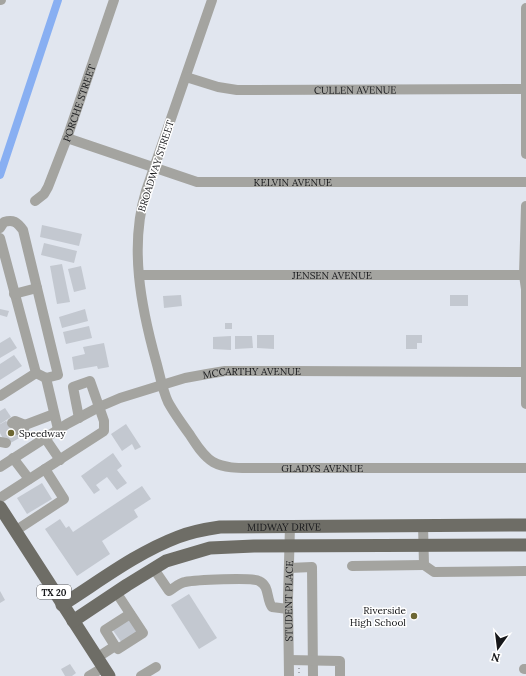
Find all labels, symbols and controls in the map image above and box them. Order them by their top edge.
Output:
street label: PORCHE STREET [60,62,98,144]
street label: CULLEN AVENUE [314,83,397,96]
street label: BROADWAY STREET [135,118,177,213]
street label: KELVIN AVENUE [254,176,332,189]
street label: JENSEN AVENUE [291,269,372,282]
street label: MCCARTHY AVENUE [202,364,301,381]
place label: Speedway [19,427,66,440]
marker: Speedway [6,428,16,438]
street label: GLADYS AVENUE [281,462,363,475]
street label: MIDWAY DRIVE [247,520,321,533]
street label: STUDENT PLACE [281,560,296,642]
road number: TX 20 [37,585,71,599]
place label: Riverside High School [350,604,407,629]
marker: Riverside High School [409,611,419,621]
north arrow [478,628,518,668]
text: N [489,650,501,666]

